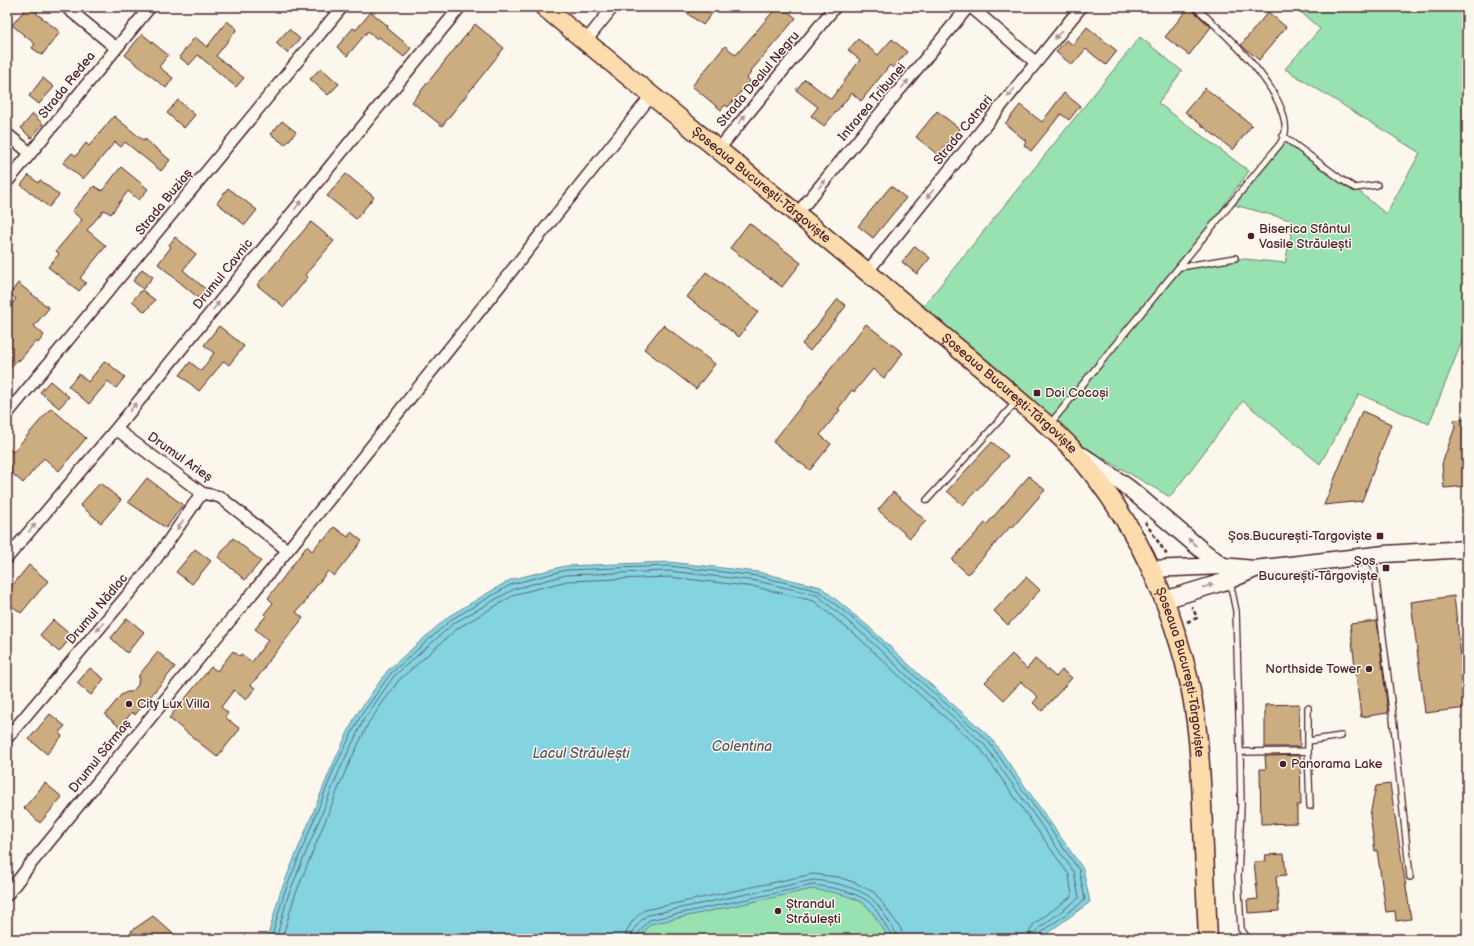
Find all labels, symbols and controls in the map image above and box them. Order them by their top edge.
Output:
street label: Strada Dealul Negru [713,28,803,130]
one-way arrow [1054,29,1063,40]
street label: Strada Redea [35,48,99,122]
street label: Intrarea Tribunei [835,60,909,144]
one-way arrow [901,78,909,89]
one-way arrow [1007,87,1015,98]
street label: Strada Cotnari [930,92,996,168]
one-way arrow [738,114,747,125]
street label: Șoseaua București-Târgoviște [689,124,834,247]
street label: Strada Buziaș [132,165,196,239]
one-way arrow [818,179,827,189]
one-way arrow [925,189,934,200]
one-way arrow [293,200,302,211]
place label: Biserica Sfântul Vasile Străulești [1259,221,1352,252]
marker: Biserica Sfântul Vasile Străulești [1246,231,1256,241]
street label: Drumul Cavnic [190,236,256,312]
one-way arrow [211,301,220,312]
street label: Șoseaua București-Târgoviște [938,330,1081,457]
place label: Doi Cocoși [1045,385,1109,401]
marker: Doi Cocoși [1032,388,1042,398]
one-way arrow [129,401,138,412]
street label: Drumul Arieș [144,429,216,486]
one-way arrow [176,519,184,530]
one-way arrow [28,523,37,533]
place label: Șos.București-Targoviște [1228,528,1372,544]
marker: Șos.București-Targoviște [1375,531,1385,541]
one-way arrow [1188,538,1197,547]
place label: Șos. București-Târgoviște [1258,553,1378,584]
marker: Șos. București-Târgoviște [1381,563,1391,573]
street label: Drumul Nădlac [63,570,131,648]
one-way arrow [1202,583,1214,589]
street label: Șoseaua București-Târgoviște [1152,585,1207,758]
one-way arrow [96,622,105,633]
place label: Northside Tower [1265,661,1361,677]
marker: Northside Tower [1364,664,1374,674]
place label: City Lux Villa [137,696,210,712]
marker: City Lux Villa [124,699,134,709]
street label: Drumul Sărmaș [65,716,135,796]
water label: Colentina [712,738,772,755]
water label: Lacul Străulești [533,745,630,762]
place label: Panorama Lake [1291,756,1383,772]
marker: Panorama Lake [1278,759,1288,769]
place label: Ștrandul Străulești [786,896,841,927]
marker: Ștrandul Străulești [773,906,783,916]

